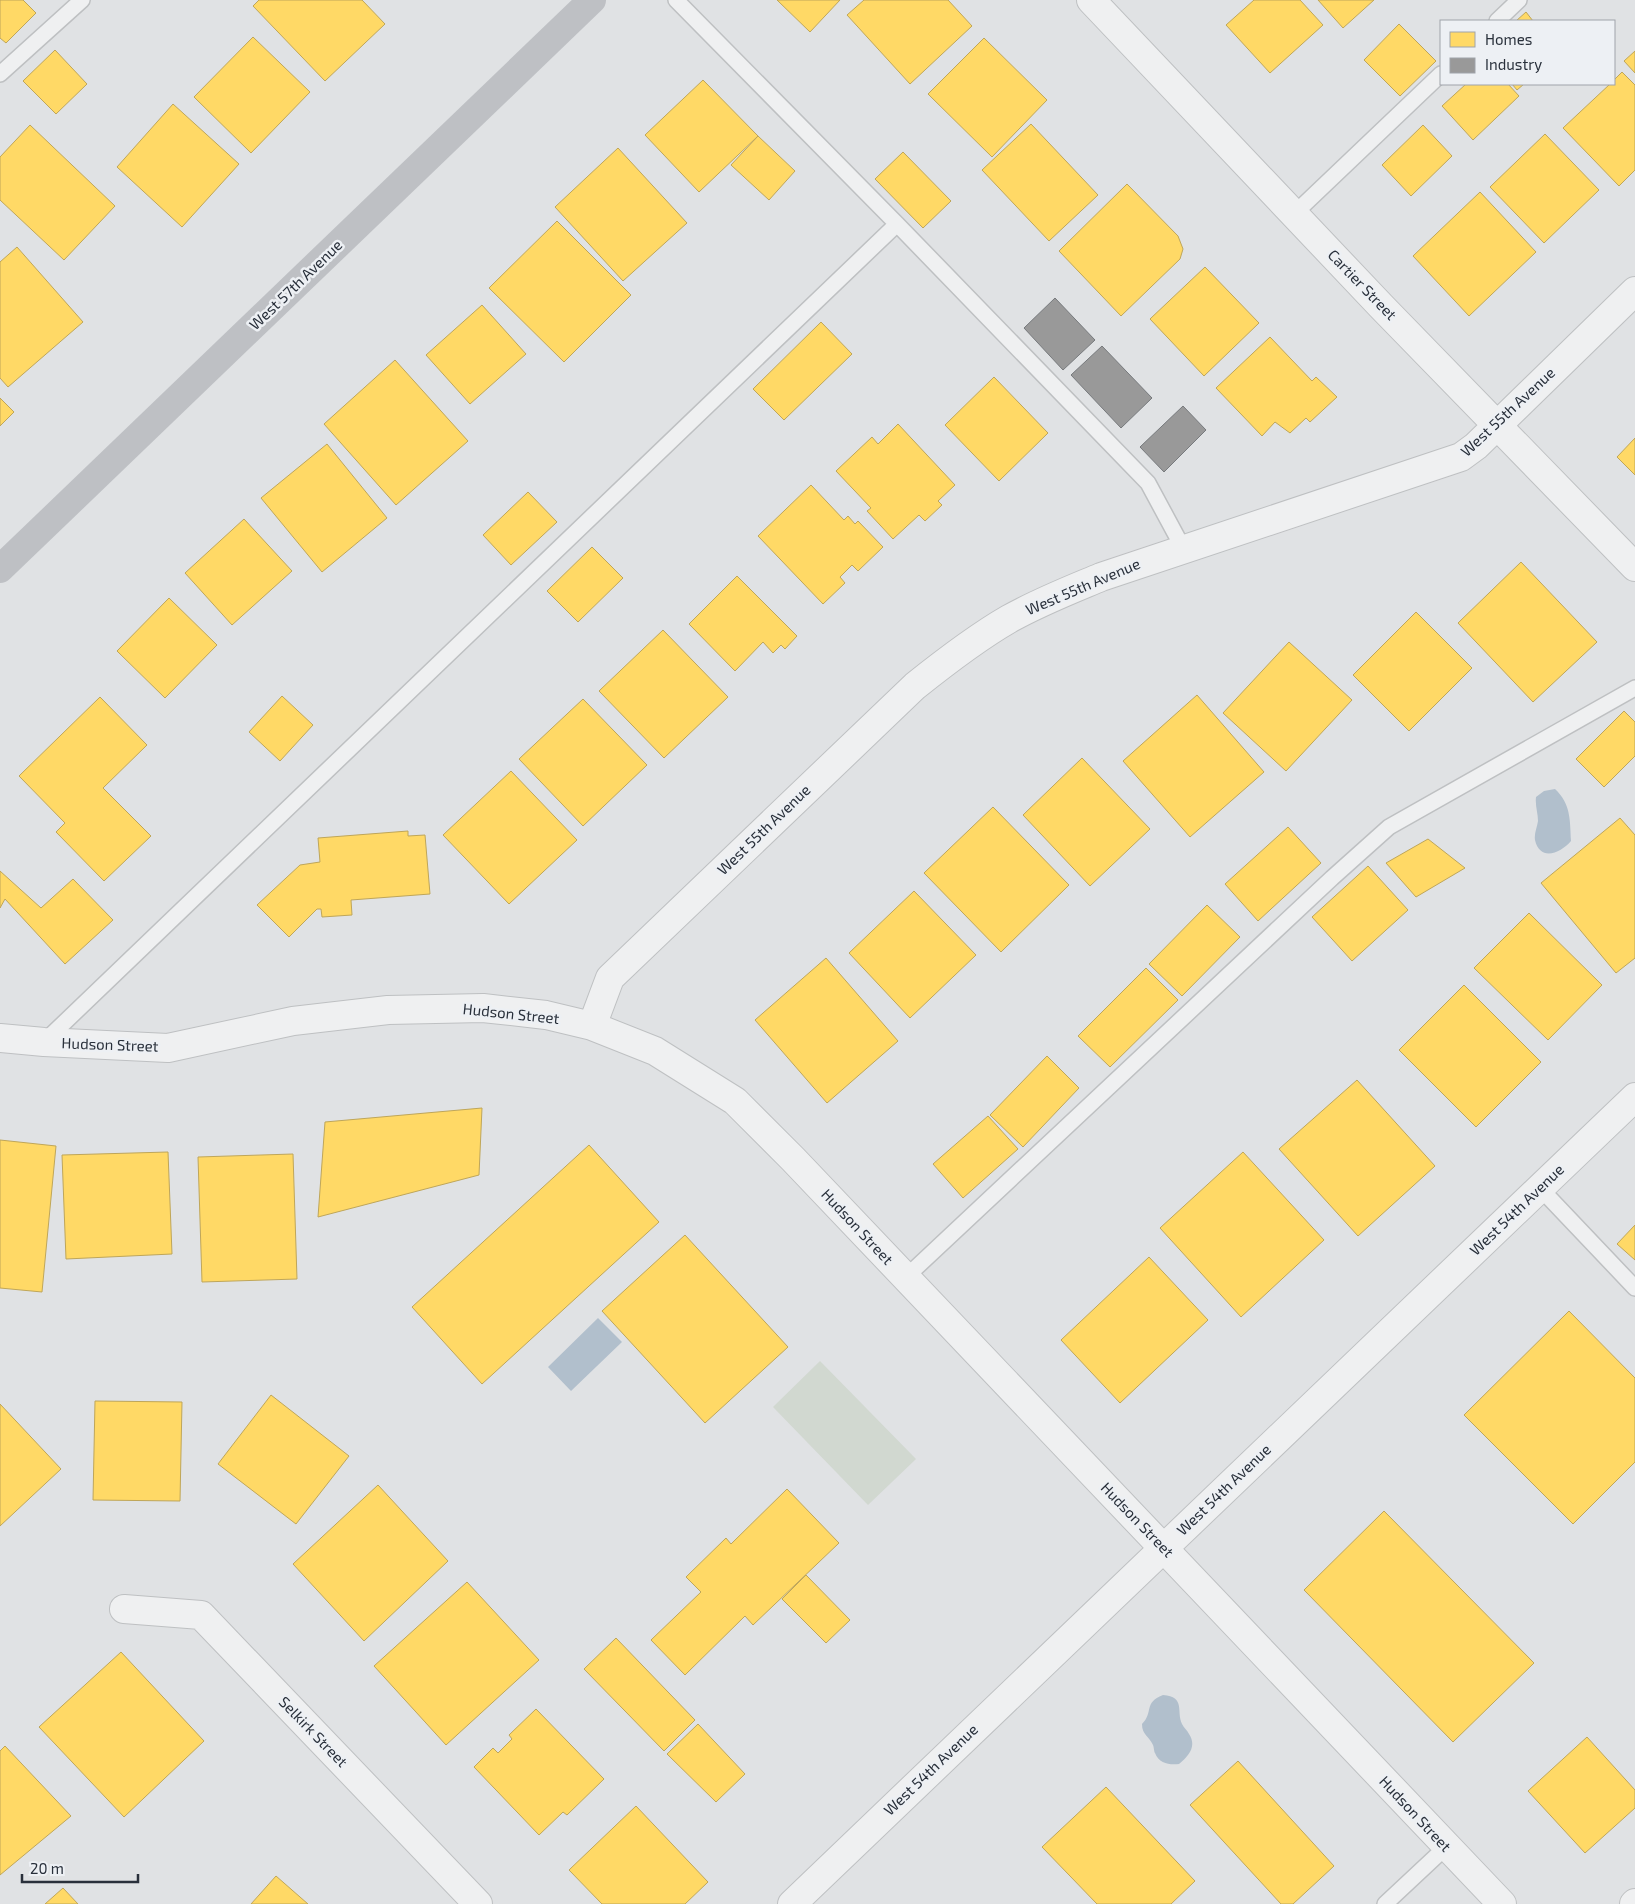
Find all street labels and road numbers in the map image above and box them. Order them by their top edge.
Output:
street label: West 57th Avenue [245,235,345,333]
street label: Cartier Street [1325,245,1401,323]
street label: West 55th Avenue [1456,363,1558,460]
street label: West 55th Avenue [1023,554,1142,618]
street label: West 55th Avenue [713,780,814,878]
street label: Hudson Street [462,999,561,1027]
street label: Hudson Street [61,1033,159,1055]
street label: West 54th Avenue [1466,1160,1567,1259]
street label: Hudson Street [818,1185,898,1268]
street label: West 54th Avenue [1173,1440,1274,1539]
street label: Hudson Street [1098,1478,1178,1561]
street label: Selkirk Street [276,1692,352,1770]
street label: West 54th Avenue [880,1720,981,1819]
street label: Hudson Street [1376,1772,1456,1855]

